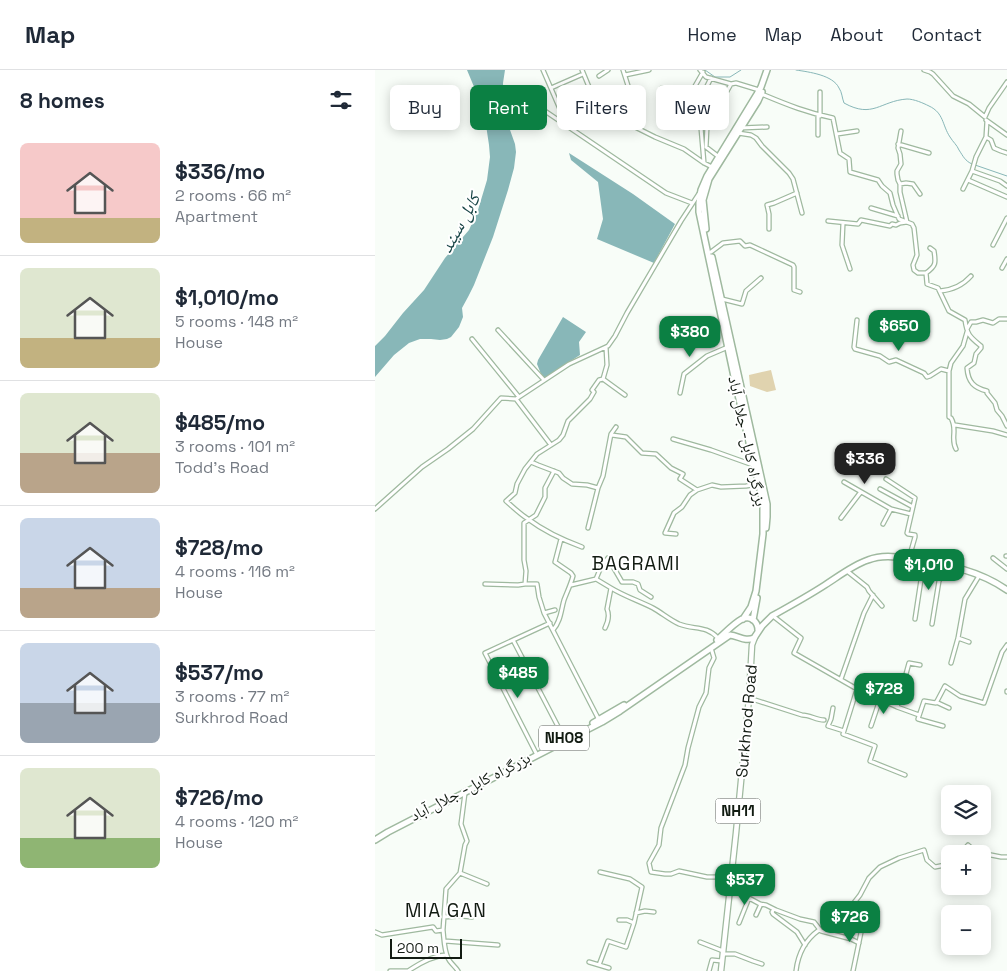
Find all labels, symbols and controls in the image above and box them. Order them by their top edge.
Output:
text: Map [25,19,75,50]
text: Home [688,23,737,46]
text: Map [765,23,802,46]
text: About [830,23,884,46]
text: Contact [912,23,982,46]
chip: Buy [390,85,460,130]
chip: Rent [470,85,547,130]
chip: Filters [557,85,646,130]
chip: New [656,85,729,130]
icon: filters [327,86,355,114]
text: 8 homes [20,87,105,114]
text: $336/mo [175,158,265,185]
icon: home [60,163,120,223]
text: 2 rooms · 66 m² [175,185,291,206]
water label: کابل سيند [434,186,487,256]
text: Apartment [175,206,258,227]
text: $1,010/mo [175,284,279,311]
icon: home [60,288,120,348]
pin: $650 [869,310,929,352]
text: 5 rooms · 148 m² [175,311,298,332]
text: $650 [879,315,919,336]
pin: $380 [660,316,720,358]
text: $380 [670,321,710,342]
text: House [175,332,223,353]
street label: بزرگراه کابل- جلال آباد [723,374,772,508]
text: $485/mo [175,409,265,436]
icon: home [60,413,120,473]
text: 3 rooms · 101 m² [175,436,295,457]
pin: $336 [835,442,895,485]
text: $336 [845,448,885,469]
text: Todd's Road [175,457,269,478]
text: $728/mo [175,534,263,561]
icon: home [60,538,120,598]
pin: $1,010 [888,548,970,591]
district label: BAGRAMI [592,551,680,576]
text: $1,010 [904,554,954,575]
text: 4 rooms · 116 m² [175,561,295,582]
text: House [175,582,223,603]
pin: $485 [488,656,548,699]
text: $537/mo [175,659,264,686]
text: $485 [498,662,538,683]
icon: home [60,663,120,723]
street label: Surkhrod Road [731,664,762,778]
pin: $728 [854,672,914,715]
text: $728 [865,678,903,699]
text: 3 rooms · 77 m² [175,686,289,707]
text: Surkhrod Road [175,707,288,728]
road number: NH08 [539,726,589,750]
street label: بزرگراه کابل- جلال آباد [406,747,534,826]
text: $726/mo [175,784,264,811]
map controls [941,785,991,955]
button: layers [941,785,991,835]
icon: home [60,788,120,848]
road number: NH11 [715,798,761,824]
text: 4 rooms · 120 m² [175,811,298,832]
text: House [175,832,223,853]
button: + [941,845,991,895]
pin: $537 [715,864,775,906]
text: $537 [726,869,764,890]
district label: MIA GAN [405,898,487,923]
pin: $726 [820,900,880,943]
button: − [941,905,991,955]
text: $726 [831,906,869,927]
scale bar [390,936,463,959]
text: 200 m [397,939,439,957]

